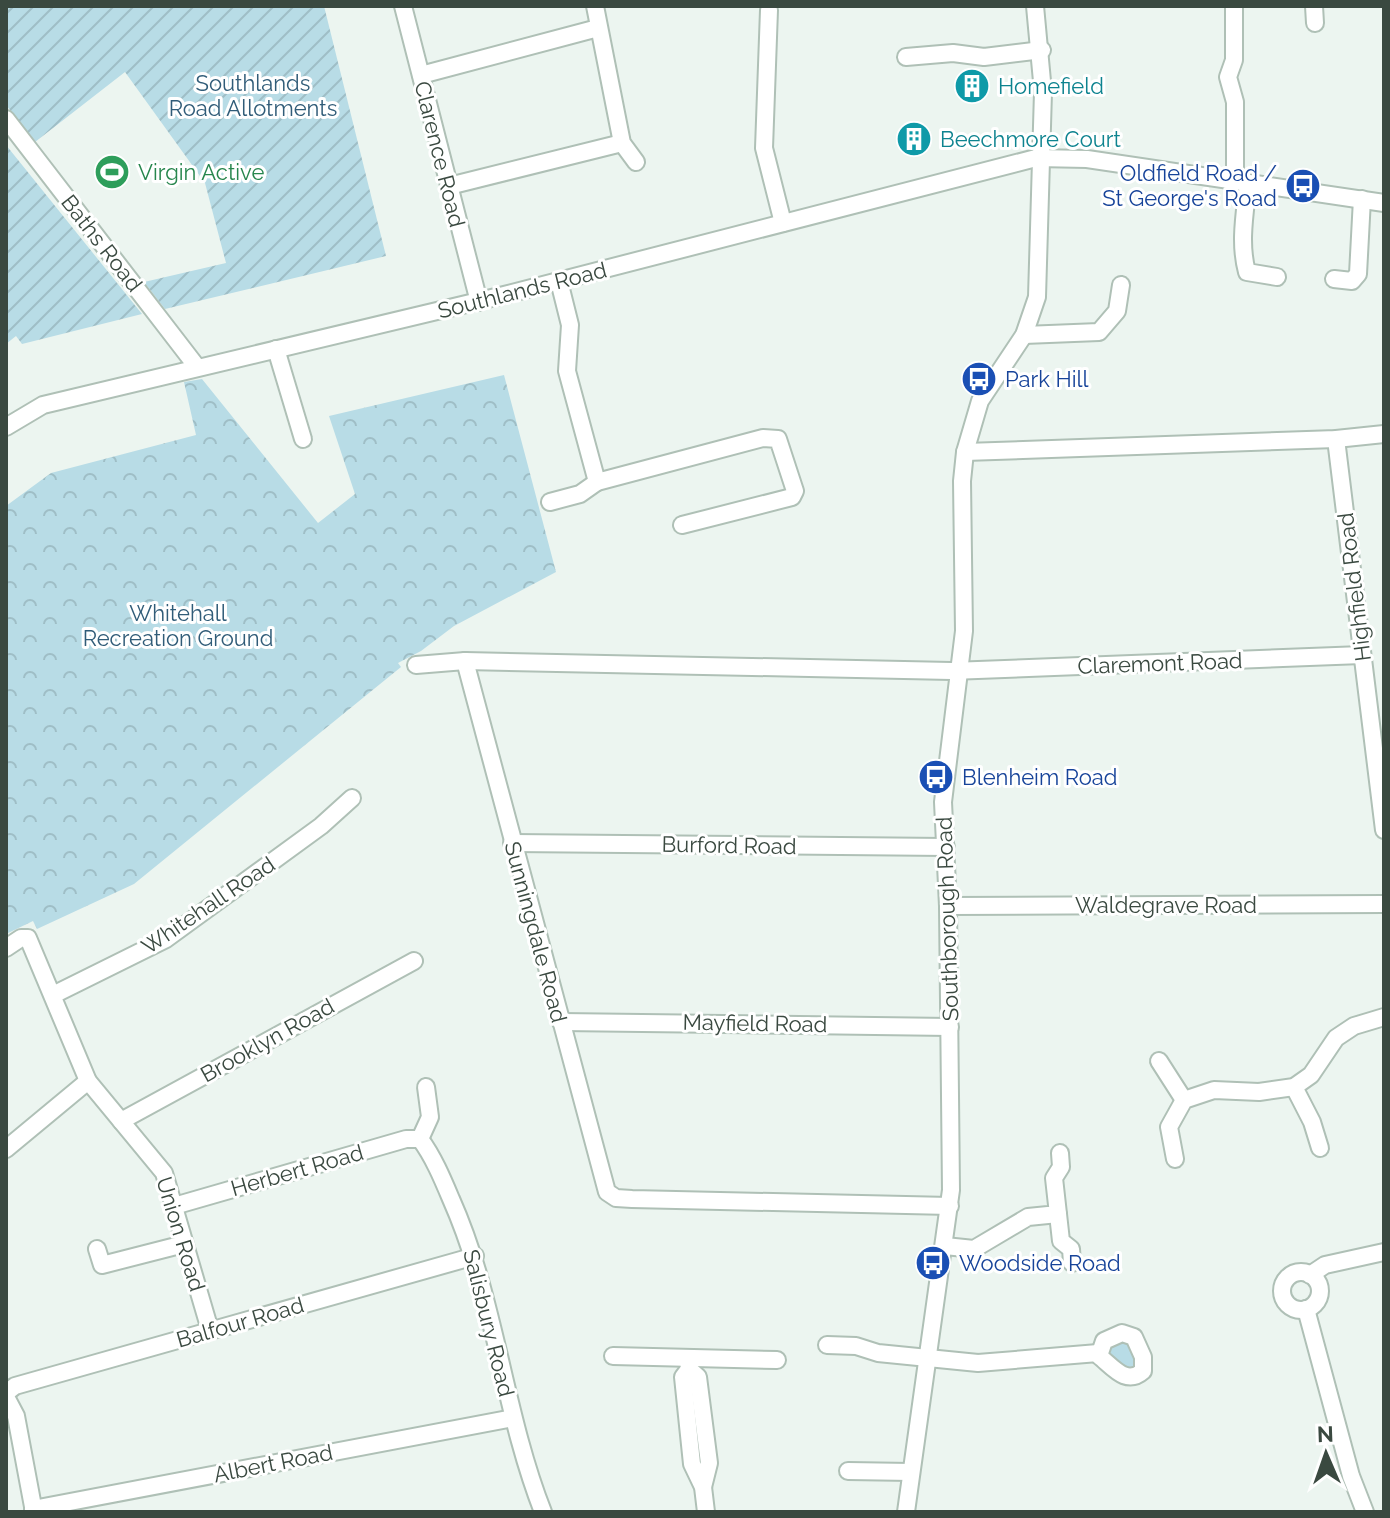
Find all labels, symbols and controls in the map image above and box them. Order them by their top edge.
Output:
building icon: Homefield [953,67,991,105]
park label: Southlands Road Allotments [169,70,337,121]
place label: Homefield [998,73,1104,99]
street label: Clarence Road [409,78,471,230]
building icon: Beechmore Court [895,120,933,158]
place label: Beechmore Court [940,126,1122,152]
sports icon: Virgin Active [93,153,131,191]
place label: Virgin Active [138,159,264,185]
place label: Oldfield Road / St George's Road [1102,160,1277,211]
bus stop icon: Oldfield Road / St George's Road [1284,167,1322,205]
street label: Baths Road [56,189,148,297]
street label: Southlands Road [435,256,609,324]
bus stop icon: Park Hill [960,360,998,398]
place label: Park Hill [1005,366,1089,392]
street label: Highfield Road [1332,511,1376,663]
park label: Whitehall Recreation Ground [83,600,273,651]
street label: Claremont Road [1077,647,1243,679]
bus stop icon: Blenheim Road [917,758,955,796]
place label: Blenheim Road [962,764,1118,790]
street label: Southborough Road [930,816,964,1022]
street label: Burford Road [661,831,797,859]
street label: Sunningdale Road [499,839,573,1025]
street label: Whitehall Road [136,851,280,959]
street label: Waldegrave Road [1075,892,1257,918]
street label: Brooklyn Road [196,993,338,1087]
street label: Mayfield Road [682,1009,828,1037]
street label: Herbert Road [228,1139,366,1201]
street label: Union Road [151,1174,211,1294]
bus stop icon: Woodside Road [914,1244,952,1282]
street label: Salisbury Road [458,1247,520,1399]
place label: Woodside Road [959,1250,1121,1276]
street label: Balfour Road [173,1291,307,1353]
north arrow [1286,1414,1366,1494]
text: N [1316,1421,1334,1447]
street label: Albert Road [211,1439,335,1487]

